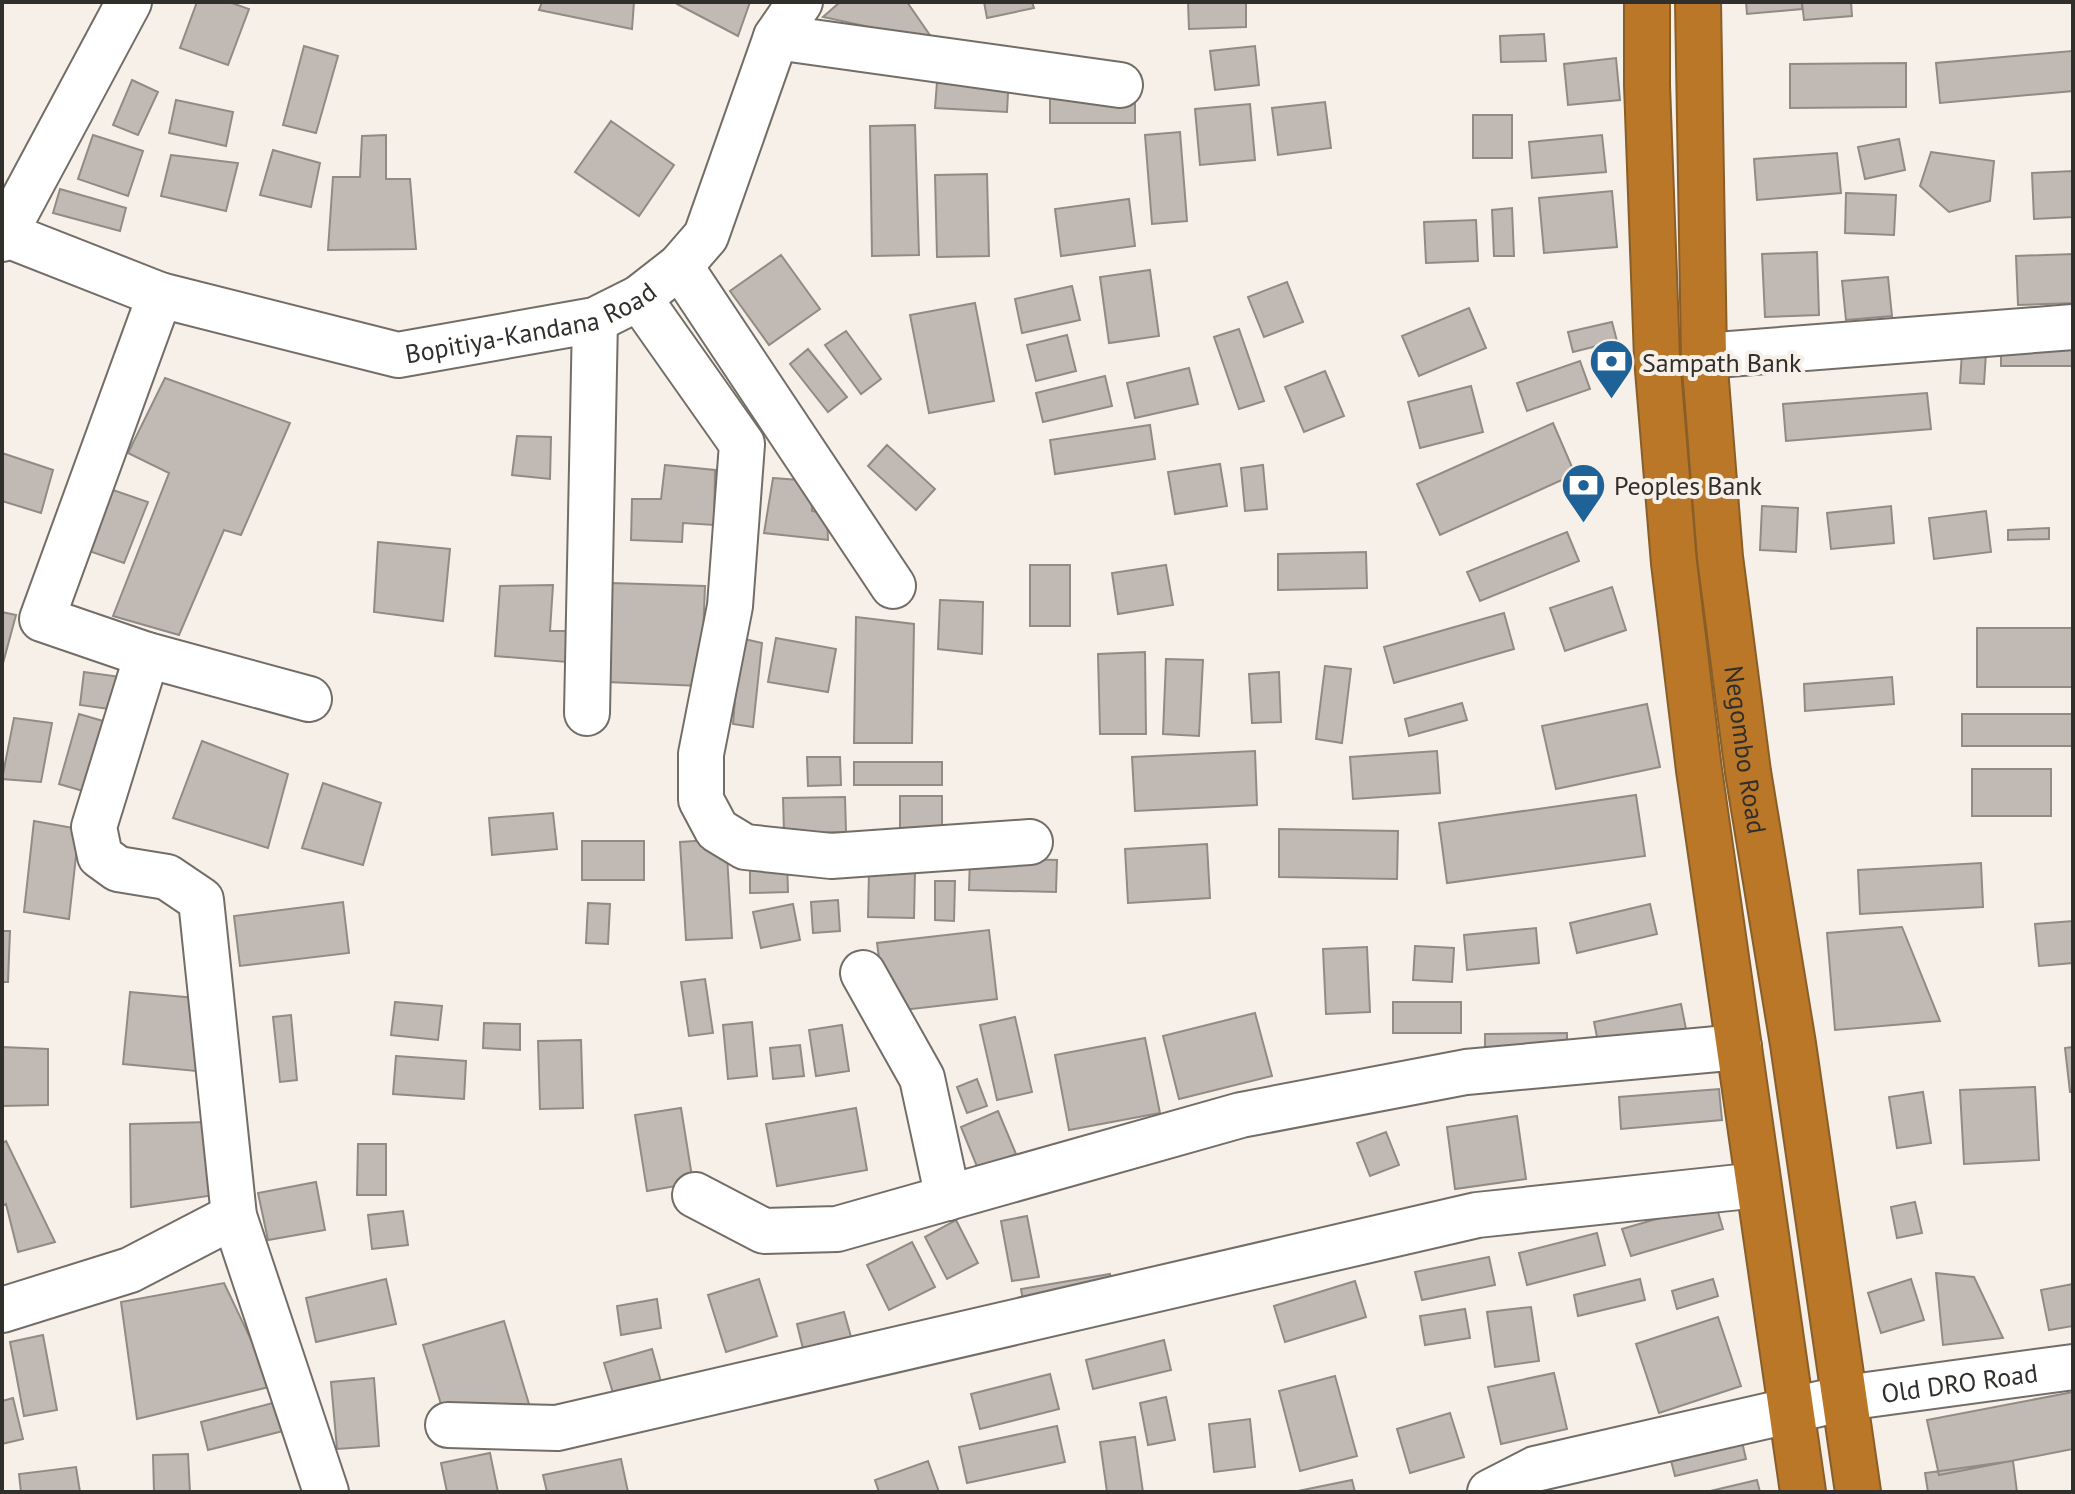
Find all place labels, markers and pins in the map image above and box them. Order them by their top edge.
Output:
bank icon: Sampath Bank [1587,338,1635,401]
place label: Sampath Bank [1642,346,1802,379]
bank icon: Peoples Bank [1559,461,1607,524]
place label: Peoples Bank [1614,469,1763,502]

